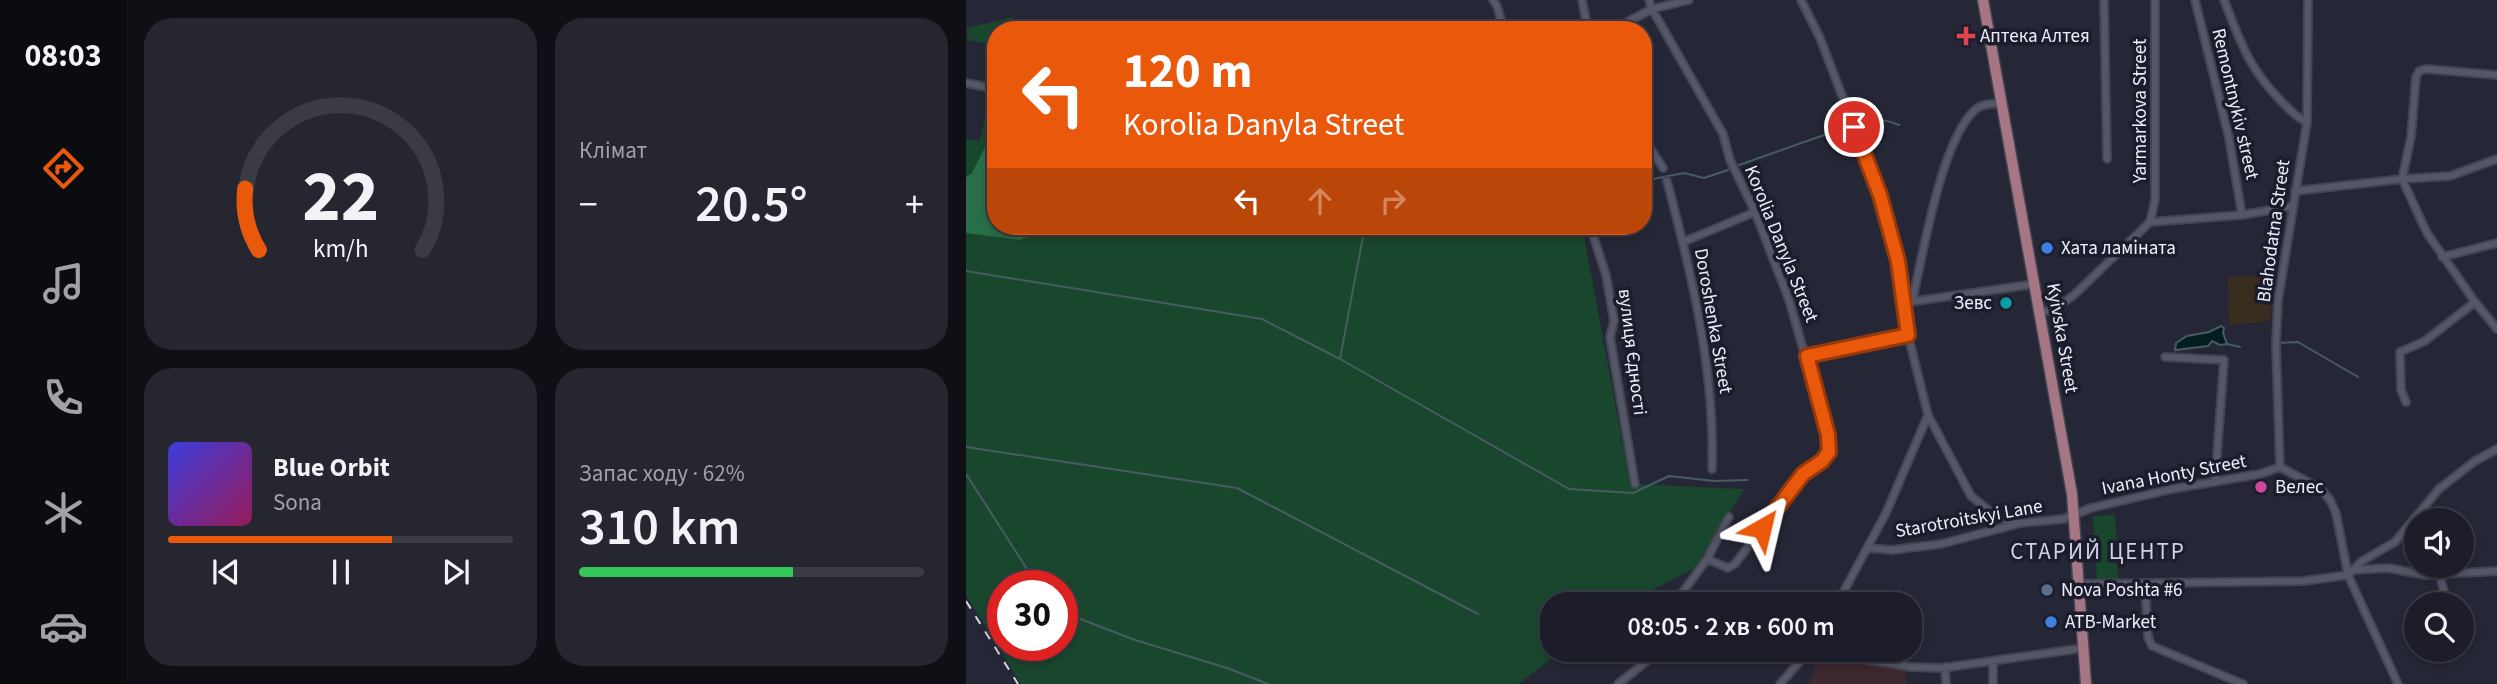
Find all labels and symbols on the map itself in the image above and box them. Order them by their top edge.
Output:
place label: Аптека Алтея [1980,23,2090,50]
street label: Remontnykiv street [2204,26,2266,183]
marker: Аптека Алтея [1958,28,1974,44]
street label: Yarmarkova Street [2127,38,2154,184]
pin [1824,97,1884,157]
street label: Blahodatna Street [2251,157,2297,304]
street label: Korolia Danyla Street [1737,161,1825,327]
place label: Хата ламіната [2061,235,2176,262]
marker: Хата ламіната [2039,240,2055,256]
street label: Doroshenka Street [1687,246,1739,396]
street label: Kyivska Street [2039,281,2085,396]
street label: вулиця Єдності [1611,287,1653,417]
place label: Зевс [1954,290,1992,317]
marker: Зевс [1998,295,2014,311]
street label: Ivana Honty Street [2099,448,2249,502]
place label: Велес [2275,474,2324,501]
marker: Велес [2253,479,2269,495]
position arrow [1725,491,1799,565]
street label: Starotroitskyi Lane [1893,493,2045,545]
district label: СТАРИЙ ЦЕНТР [2010,535,2186,568]
speed limit sign: 30 [987,570,1078,661]
place label: Nova Poshta #6 [2061,577,2183,604]
marker: Nova Poshta #6 [2039,582,2055,598]
place label: ATB-Market [2065,609,2157,636]
marker: ATB-Market [2043,614,2059,630]

